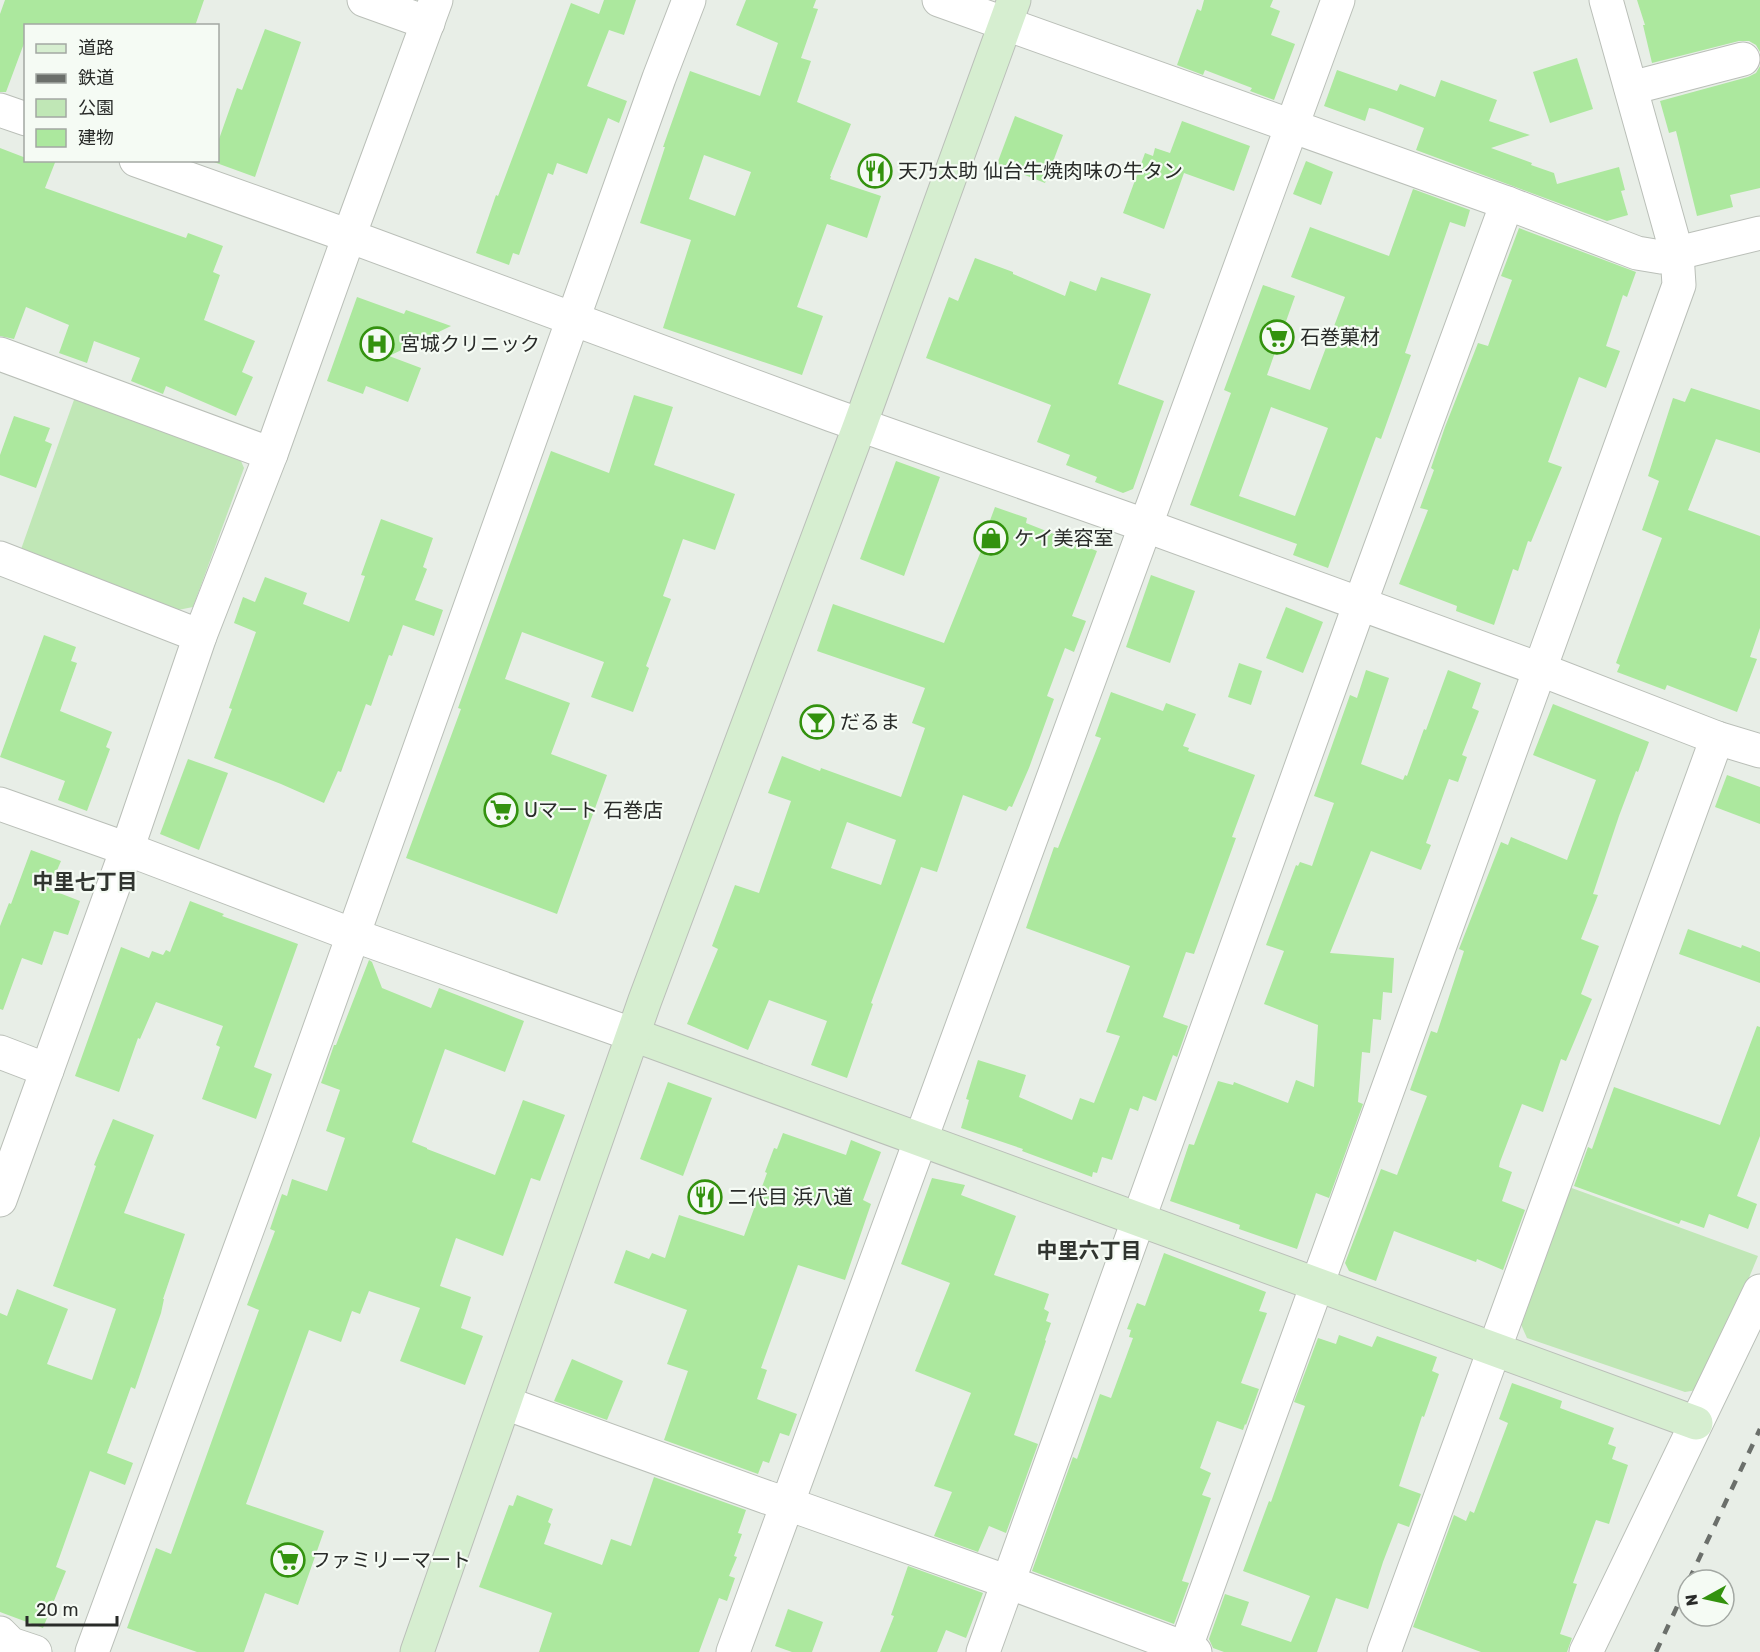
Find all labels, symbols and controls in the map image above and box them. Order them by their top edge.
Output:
legend [24,24,219,162]
text: 道路 [78,37,114,59]
text: 鉄道 [78,67,114,89]
text: 公園 [78,97,114,119]
text: 建物 [78,127,114,149]
restaurant icon: 天乃太助 仙台牛焼肉味の牛タン [857,153,893,189]
place label: 天乃太助 仙台牛焼肉味の牛タン [898,159,1183,183]
supermarket icon: 石巻菓材 [1259,319,1295,355]
place label: 石巻菓材 [1300,325,1380,349]
hospital icon: 宮城クリニック [359,326,395,362]
place label: 宮城クリニック [400,332,540,356]
shop icon: ケイ美容室 [973,520,1009,556]
place label: ケイ美容室 [1014,526,1114,550]
bar icon: だるま [799,704,835,740]
place label: だるま [840,710,900,734]
supermarket icon: Uマート 石巻店 [483,792,519,828]
place label: Uマート 石巻店 [524,798,663,822]
district label: 中里七丁目 [33,869,138,894]
restaurant icon: 二代目 浜八道 [687,1179,723,1215]
place label: 二代目 浜八道 [728,1185,853,1209]
district label: 中里六丁目 [1037,1238,1142,1263]
supermarket icon: ファミリーマート [270,1542,306,1578]
place label: ファミリーマート [311,1548,471,1572]
north arrow [1676,1568,1736,1628]
scale bar [27,1589,117,1627]
text: N [1681,1593,1702,1607]
text: 20 m [36,1599,78,1621]

